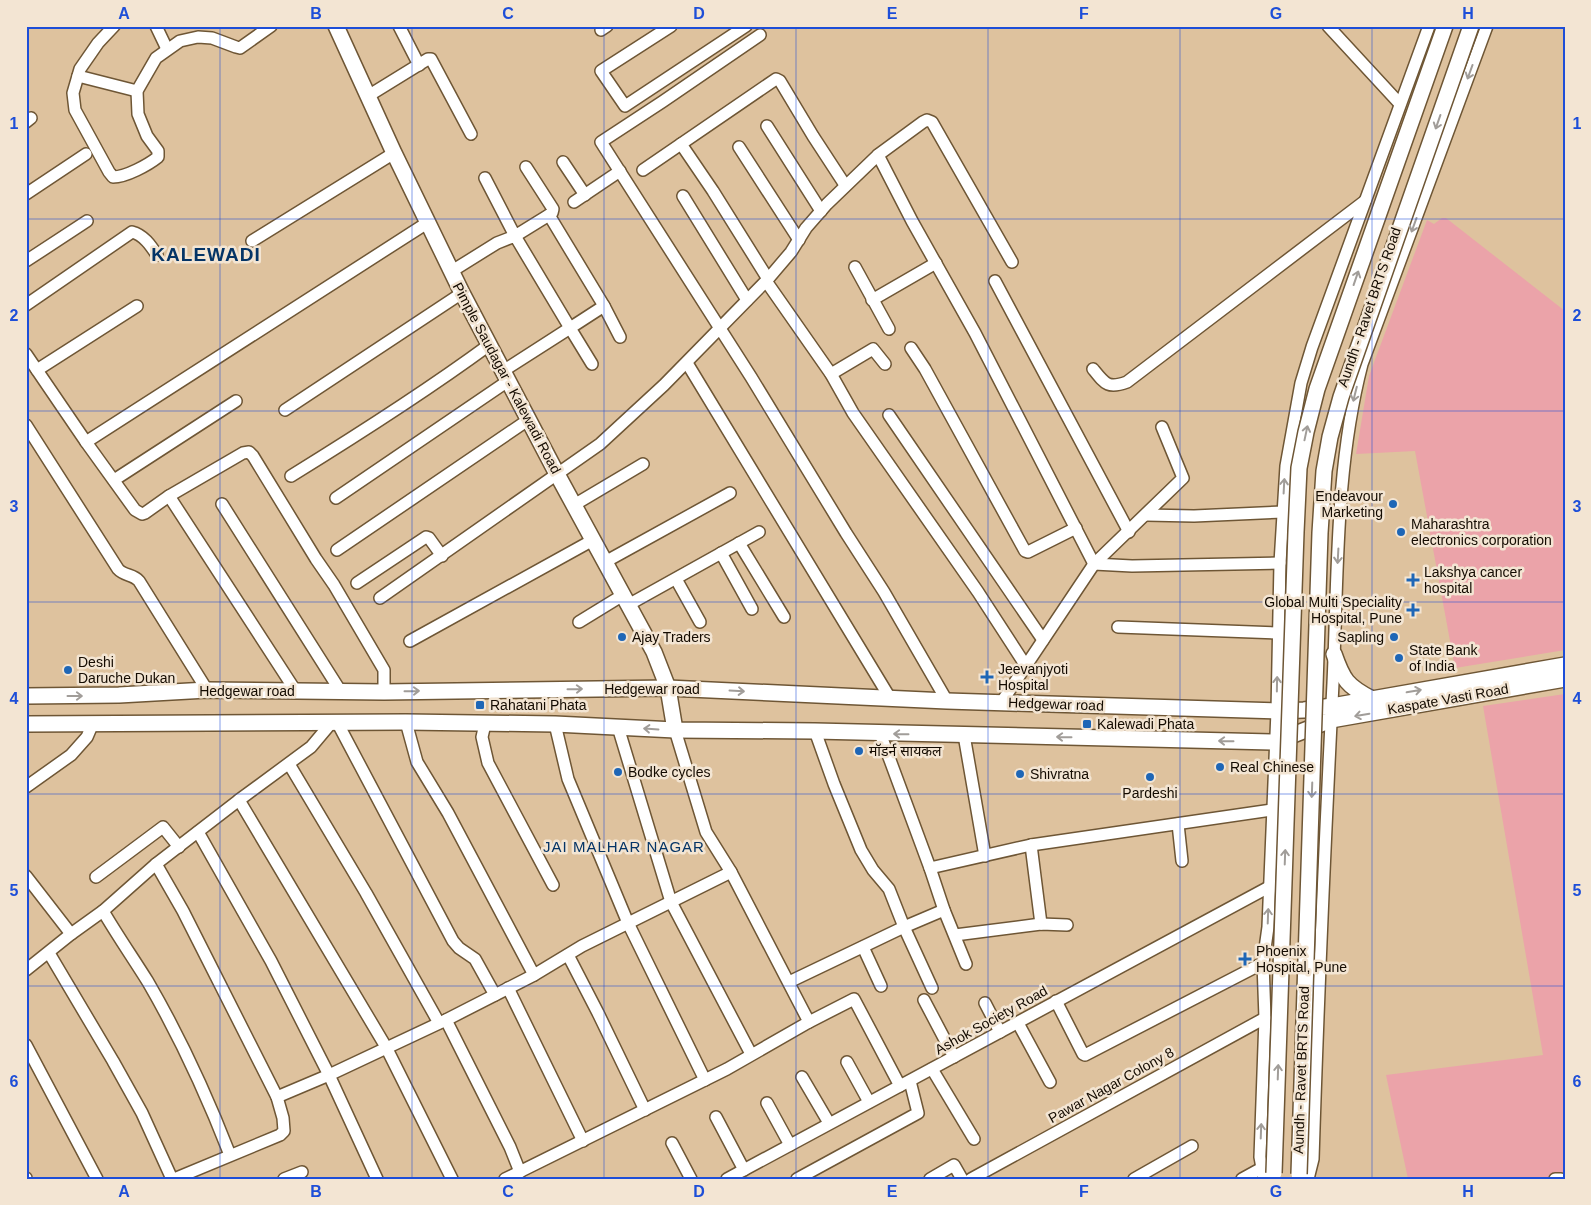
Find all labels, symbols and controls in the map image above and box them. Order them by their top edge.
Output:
text: A [118,5,130,22]
text: B [310,5,322,22]
text: C [502,5,514,22]
text: D [693,5,705,22]
text: E [887,5,898,22]
text: F [1079,5,1089,22]
text: G [1270,5,1282,22]
text: H [1462,5,1474,22]
one-way arrow [1465,64,1474,79]
one-way arrow [1432,113,1442,129]
text: 1 [10,115,19,132]
text: 1 [1573,115,1582,132]
one-way arrow [1409,216,1418,232]
street label: Aundh - Ravet BRTS Road [1334,225,1404,389]
district label: KALEWADI [151,244,261,265]
one-way arrow [1352,271,1361,287]
street label: Pimple Saudagar - Kalewadi Road [450,280,564,476]
text: 2 [10,307,19,324]
text: 2 [1573,307,1582,324]
one-way arrow [1350,386,1359,402]
one-way arrow [1302,425,1311,441]
one-way arrow [1280,479,1289,495]
place label: Endeavour Marketing [1315,488,1383,520]
text: 3 [10,498,19,515]
marker: Endeavour Marketing [1387,498,1399,510]
text: 3 [1573,498,1582,515]
place label: Maharashtra electronics corporation [1411,516,1552,548]
marker: Maharashtra electronics corporation [1395,526,1407,538]
one-way arrow [1334,547,1343,563]
place label: Lakshya cancer hospital [1424,564,1522,596]
marker: Lakshya cancer hospital [1406,573,1420,587]
place label: Global Multi Speciality Hospital, Pune [1264,594,1402,626]
marker: Global Multi Speciality Hospital, Pune [1406,603,1420,617]
place label: Ajay Traders [632,629,711,645]
place label: Sapling [1337,629,1384,645]
marker: Ajay Traders [616,631,628,643]
marker: Sapling [1388,631,1400,643]
place label: State Bank of India [1409,642,1478,674]
marker: State Bank of India [1393,652,1405,664]
place label: Deshi Daruche Dukan [78,654,175,686]
place label: Jeevanjyoti Hospital [998,661,1068,693]
marker: Deshi Daruche Dukan [62,664,74,676]
marker: Jeevanjyoti Hospital [980,670,994,684]
one-way arrow [1272,676,1282,692]
street label: Kaspate Vasti Road [1386,680,1510,718]
street label: Hedgewar road [604,681,700,697]
street label: Hedgewar road [199,683,295,699]
one-way arrow [566,684,583,694]
one-way arrow [1406,686,1422,696]
one-way arrow [404,687,420,696]
one-way arrow [729,687,745,696]
text: 4 [10,690,19,707]
text: 4 [1573,690,1582,707]
one-way arrow [67,691,83,700]
street label: Hedgewar road [1008,694,1104,714]
place label: Rahatani Phata [490,697,587,713]
marker: Rahatani Phata [474,699,486,711]
one-way arrow [1354,710,1370,720]
place label: Kalewadi Phata [1097,716,1195,732]
marker: Kalewadi Phata [1081,718,1093,730]
one-way arrow [643,724,659,733]
one-way arrow [893,729,909,738]
one-way arrow [1056,733,1072,742]
one-way arrow [1218,736,1234,746]
place label: मॉडर्न सायकल [869,743,942,759]
marker: मॉडर्न सायकल [853,745,865,757]
place label: Real Chinese [1230,759,1314,775]
marker: Real Chinese [1214,761,1226,773]
place label: Bodke cycles [628,764,710,780]
marker: Bodke cycles [612,766,624,778]
place label: Shivratna [1030,766,1089,782]
marker: Shivratna [1014,768,1026,780]
marker: Pardeshi [1144,771,1156,783]
one-way arrow [1307,782,1316,798]
place label: Pardeshi [1122,785,1178,801]
district label: JAI MALHAR NAGAR [543,838,705,855]
one-way arrow [1280,849,1290,866]
text: 5 [10,882,19,899]
text: 5 [1573,882,1582,899]
one-way arrow [1264,908,1273,924]
place label: Phoenix Hospital, Pune [1256,943,1347,975]
marker: Phoenix Hospital, Pune [1238,952,1252,966]
street label: Ashok Society Road [932,982,1050,1058]
street label: Aundh - Ravet BRTS Road [1290,986,1312,1154]
street label: Pawar Nagar Colony 8 [1046,1044,1177,1126]
one-way arrow [1273,1064,1282,1080]
text: 6 [10,1073,19,1090]
text: 6 [1573,1073,1582,1090]
one-way arrow [1256,1123,1265,1139]
text: A [118,1183,130,1200]
text: B [310,1183,322,1200]
text: C [502,1183,514,1200]
text: D [693,1183,705,1200]
text: E [887,1183,898,1200]
text: F [1079,1183,1089,1200]
text: G [1270,1183,1282,1200]
text: H [1462,1183,1474,1200]

